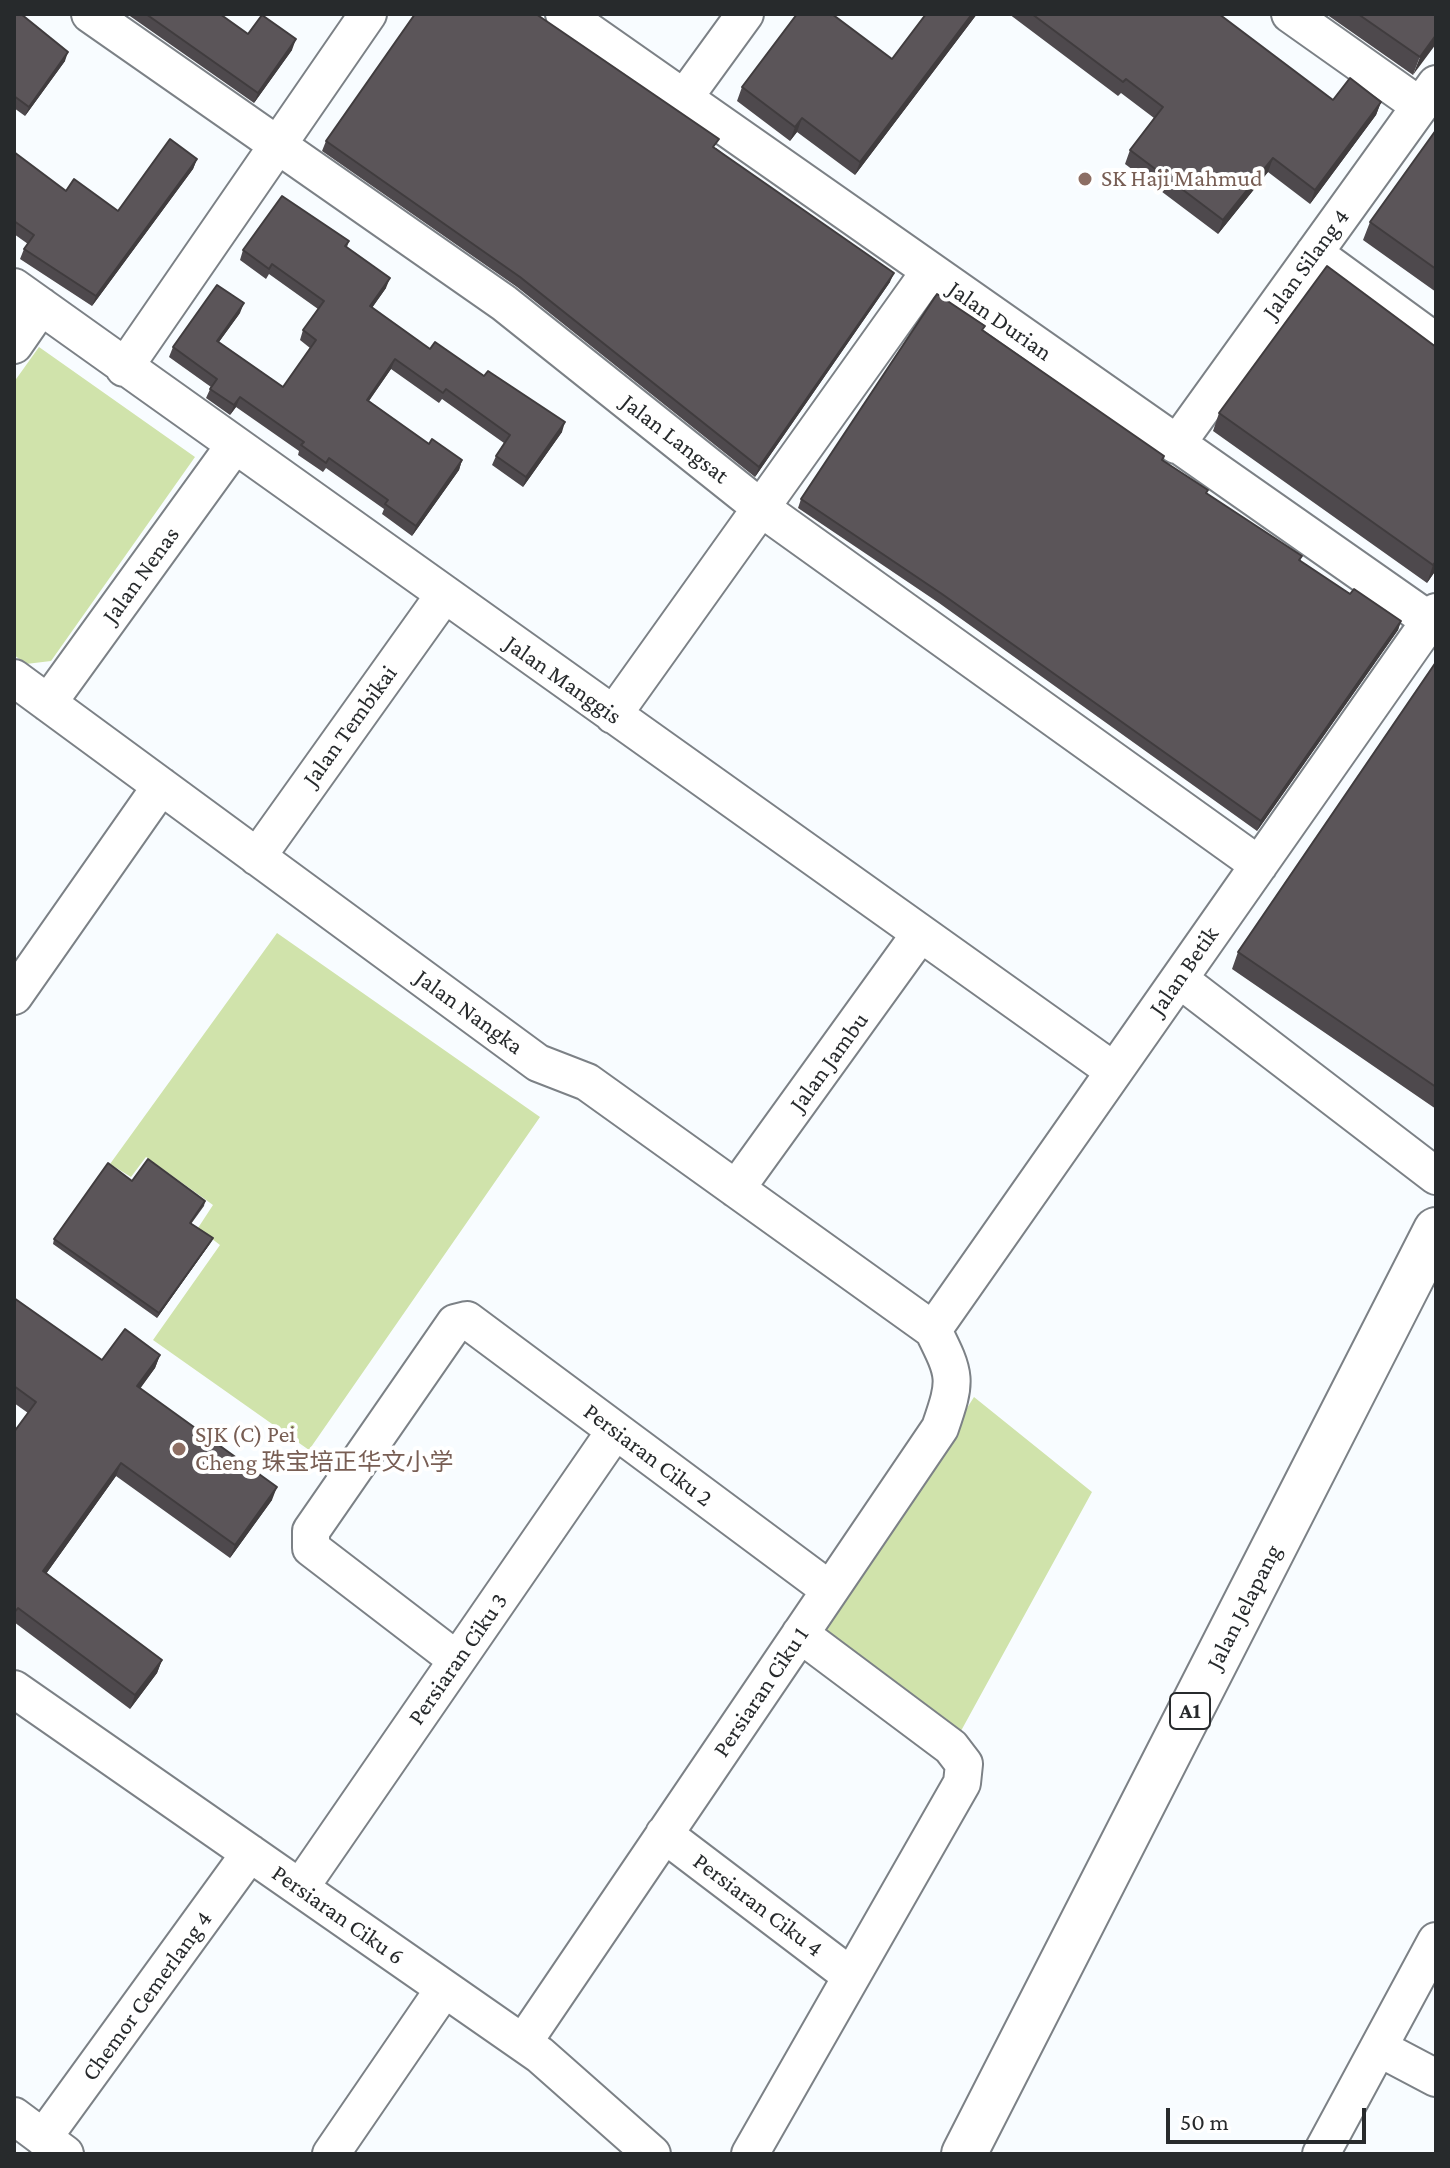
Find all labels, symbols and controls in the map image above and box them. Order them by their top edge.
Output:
place label: SK Haji Mahmud [1101,165,1263,193]
marker: SK Haji Mahmud [1076,170,1094,188]
street label: Jalan Silang 4 [1256,203,1356,325]
street label: Jalan Durian [942,275,1058,367]
street label: Jalan Langsat [615,388,735,490]
street label: Jalan Nenas [96,521,186,629]
street label: Jalan Manggis [499,629,627,731]
street label: Jalan Tembikai [297,660,403,792]
street label: Jalan Betik [1143,921,1225,1021]
street label: Jalan Nangka [409,963,529,1061]
street label: Jalan Jambu [783,1007,875,1117]
street label: Persiaran Ciku 2 [578,1397,718,1513]
place label: SJK (C) Pei Cheng 珠宝培正华文小学 [195,1421,454,1477]
marker: SJK (C) Pei Cheng 珠宝培正华文小学 [170,1440,188,1458]
street label: Jalan Jelapang [1200,1540,1288,1674]
street label: Persiaran Ciku 3 [402,1588,514,1730]
street label: Persiaran Ciku 1 [707,1621,815,1763]
road number: A1 [1170,1693,1210,1729]
street label: Persiaran Ciku 4 [687,1847,829,1963]
street label: Persiaran Ciku 6 [266,1859,410,1971]
street label: Chemor Cemerlang 4 [76,1905,218,2087]
scale bar [1170,2092,1370,2142]
text: 50 m [1180,2108,1229,2135]

